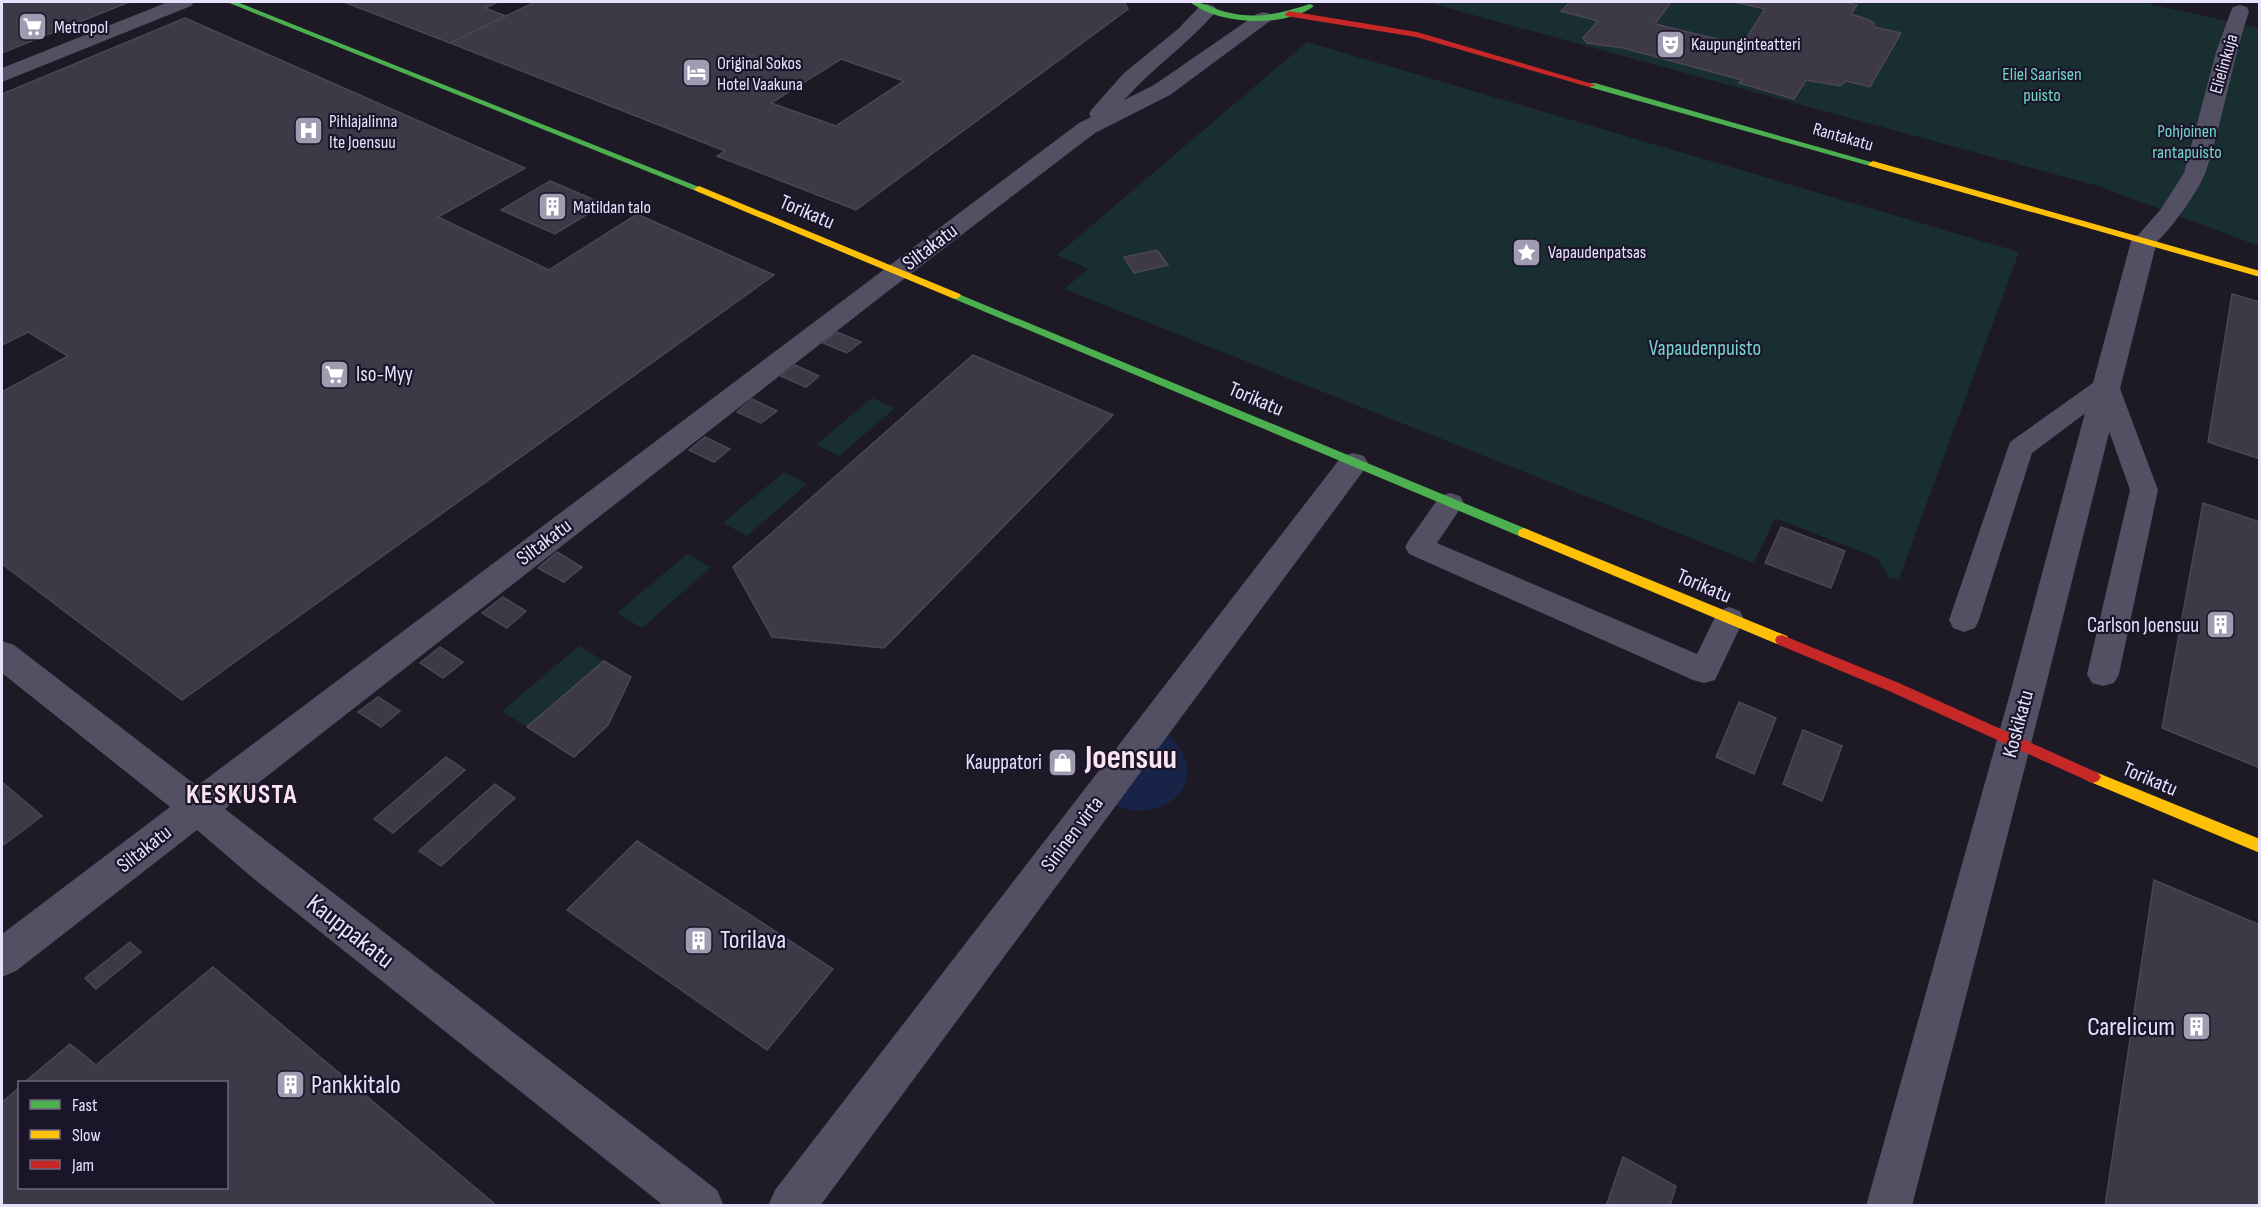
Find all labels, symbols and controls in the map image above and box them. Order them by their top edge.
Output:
supermarket icon: Metropol [17,11,49,43]
place label: Metropol [54,17,108,38]
theatre icon: Kaupunginteatteri [1654,28,1686,60]
street label: Elielinkuja [2205,32,2243,96]
place label: Kaupunginteatteri [1691,34,1801,55]
place label: Original Sokos Hotel Vaakuna [717,53,803,95]
hotel icon: Original Sokos Hotel Vaakuna [680,57,712,89]
park label: Eliel Saarisen puisto [2002,64,2082,106]
place label: Pihlajalinna Ite Joensuu [329,111,398,153]
hospital icon: Pihlajalinna Ite Joensuu [292,115,324,147]
street label: Rantakatu [1810,118,1876,156]
park label: Pohjoinen rantapuisto [2152,121,2222,163]
street label: Torikatu [776,189,838,235]
building icon: Matildan talo [536,191,568,223]
place label: Matildan talo [573,197,651,218]
street label: Siltakatu [898,218,962,276]
place icon: Vapaudenpatsas [1511,236,1543,268]
place label: Vapaudenpatsas [1548,242,1646,263]
park label: Vapaudenpuisto [1649,336,1761,361]
supermarket icon: Iso-Myy [319,358,351,390]
place label: Iso-Myy [356,362,413,387]
street label: Torikatu [1225,376,1287,422]
street label: Siltakatu [512,513,576,571]
street label: Torikatu [1673,563,1735,609]
building icon: Carlson Joensuu [2204,609,2236,641]
place label: Carlson Joensuu [2087,613,2199,638]
street label: Koskikatu [1997,688,2039,760]
district label: Joensuu [1084,738,1177,778]
shop icon: Kauppatori [1047,746,1079,778]
place label: Kauppatori [965,750,1042,775]
street label: Torikatu [2119,756,2181,802]
district label: KESKUSTA [186,779,298,811]
street label: Sininen virta [1035,791,1109,877]
street label: Siltakatu [112,820,176,878]
street label: Kauppakatu [300,888,400,976]
building icon: Torilava [683,924,715,956]
place label: Torilava [720,925,786,956]
building icon: Carelicum [2180,1011,2212,1043]
place label: Carelicum [2087,1012,2175,1043]
building icon: Pankkitalo [274,1069,306,1101]
place label: Pankkitalo [311,1070,401,1101]
legend [18,1081,228,1189]
text: Fast [72,1095,98,1116]
text: Slow [72,1125,101,1146]
text: Jam [71,1155,94,1176]

